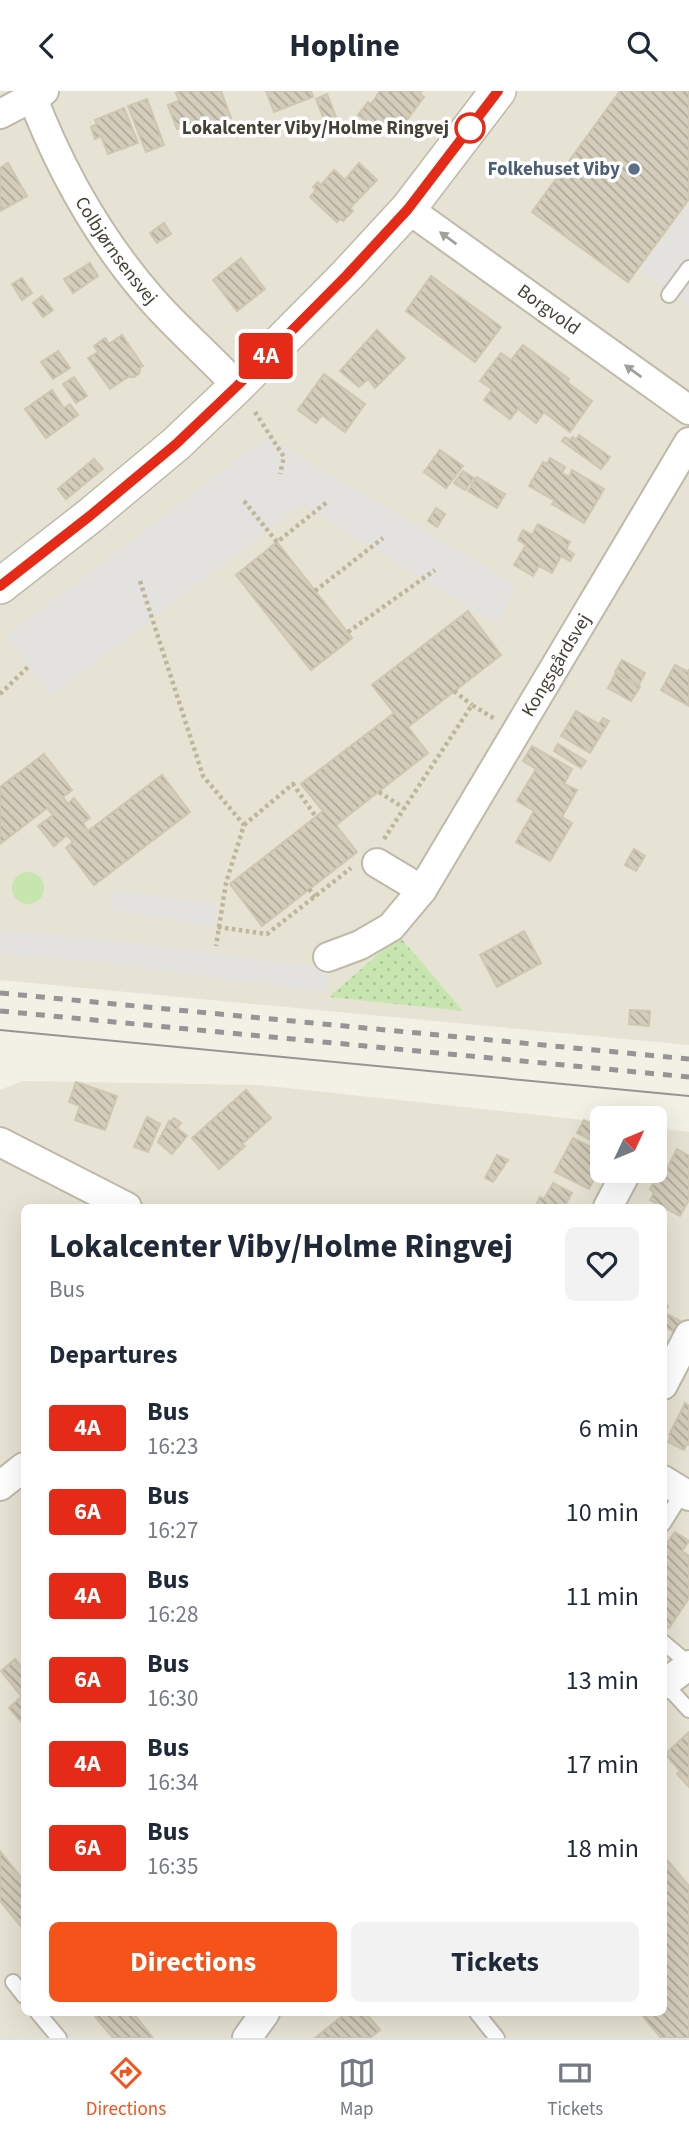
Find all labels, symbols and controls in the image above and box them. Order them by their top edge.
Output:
text: Hopline [289,23,400,69]
icon: back [28,27,66,65]
icon: search [623,27,661,65]
marker: Lokalcenter Viby/Holme Ringvej [455,113,485,143]
place label: Lokalcenter Viby/Holme Ringvej [182,115,449,142]
place label: Folkehuset Viby [487,156,620,183]
marker: Folkehuset Viby [626,161,642,177]
street label: Colbjørnsensvej [68,191,164,311]
one-way arrow [439,232,457,246]
street label: Borgvold [512,278,586,342]
line badge: 4A [234,333,298,379]
text: 4A [253,338,279,373]
one-way arrow [624,364,642,378]
street label: Kongsgårdsvej [515,609,597,722]
north arrow [590,1106,667,1183]
map controls [590,1106,667,1183]
text: Lokalcenter Viby/Holme Ringvej [49,1223,513,1270]
button: heart [565,1227,639,1301]
text: Bus [49,1273,85,1306]
text: Departures [49,1336,177,1373]
text: Bus [147,1393,189,1430]
text: 4A [74,1410,101,1445]
text: 6 min [579,1410,639,1447]
text: 16:23 [147,1430,198,1463]
text: Bus [147,1477,189,1514]
text: 6A [74,1494,101,1529]
text: 10 min [566,1494,639,1531]
text: 16:27 [147,1514,198,1547]
text: Bus [147,1561,189,1598]
text: 4A [74,1578,101,1613]
text: 11 min [566,1578,639,1615]
text: 16:28 [147,1598,198,1631]
text: Bus [147,1645,189,1682]
text: 6A [74,1662,101,1697]
text: 13 min [566,1662,639,1699]
text: 16:30 [147,1682,198,1715]
text: Bus [147,1729,189,1766]
text: 4A [74,1746,101,1781]
text: 17 min [566,1746,639,1783]
text: 16:34 [147,1766,198,1799]
text: Bus [147,1813,189,1850]
text: 6A [74,1830,101,1865]
text: 18 min [566,1830,639,1867]
text: 16:35 [147,1850,198,1883]
button: Directions [49,1922,337,2002]
button: Tickets [351,1922,639,2002]
tab: Directions [86,2054,166,2123]
tab: Map [338,2054,376,2123]
tab: Tickets [547,2054,603,2123]

